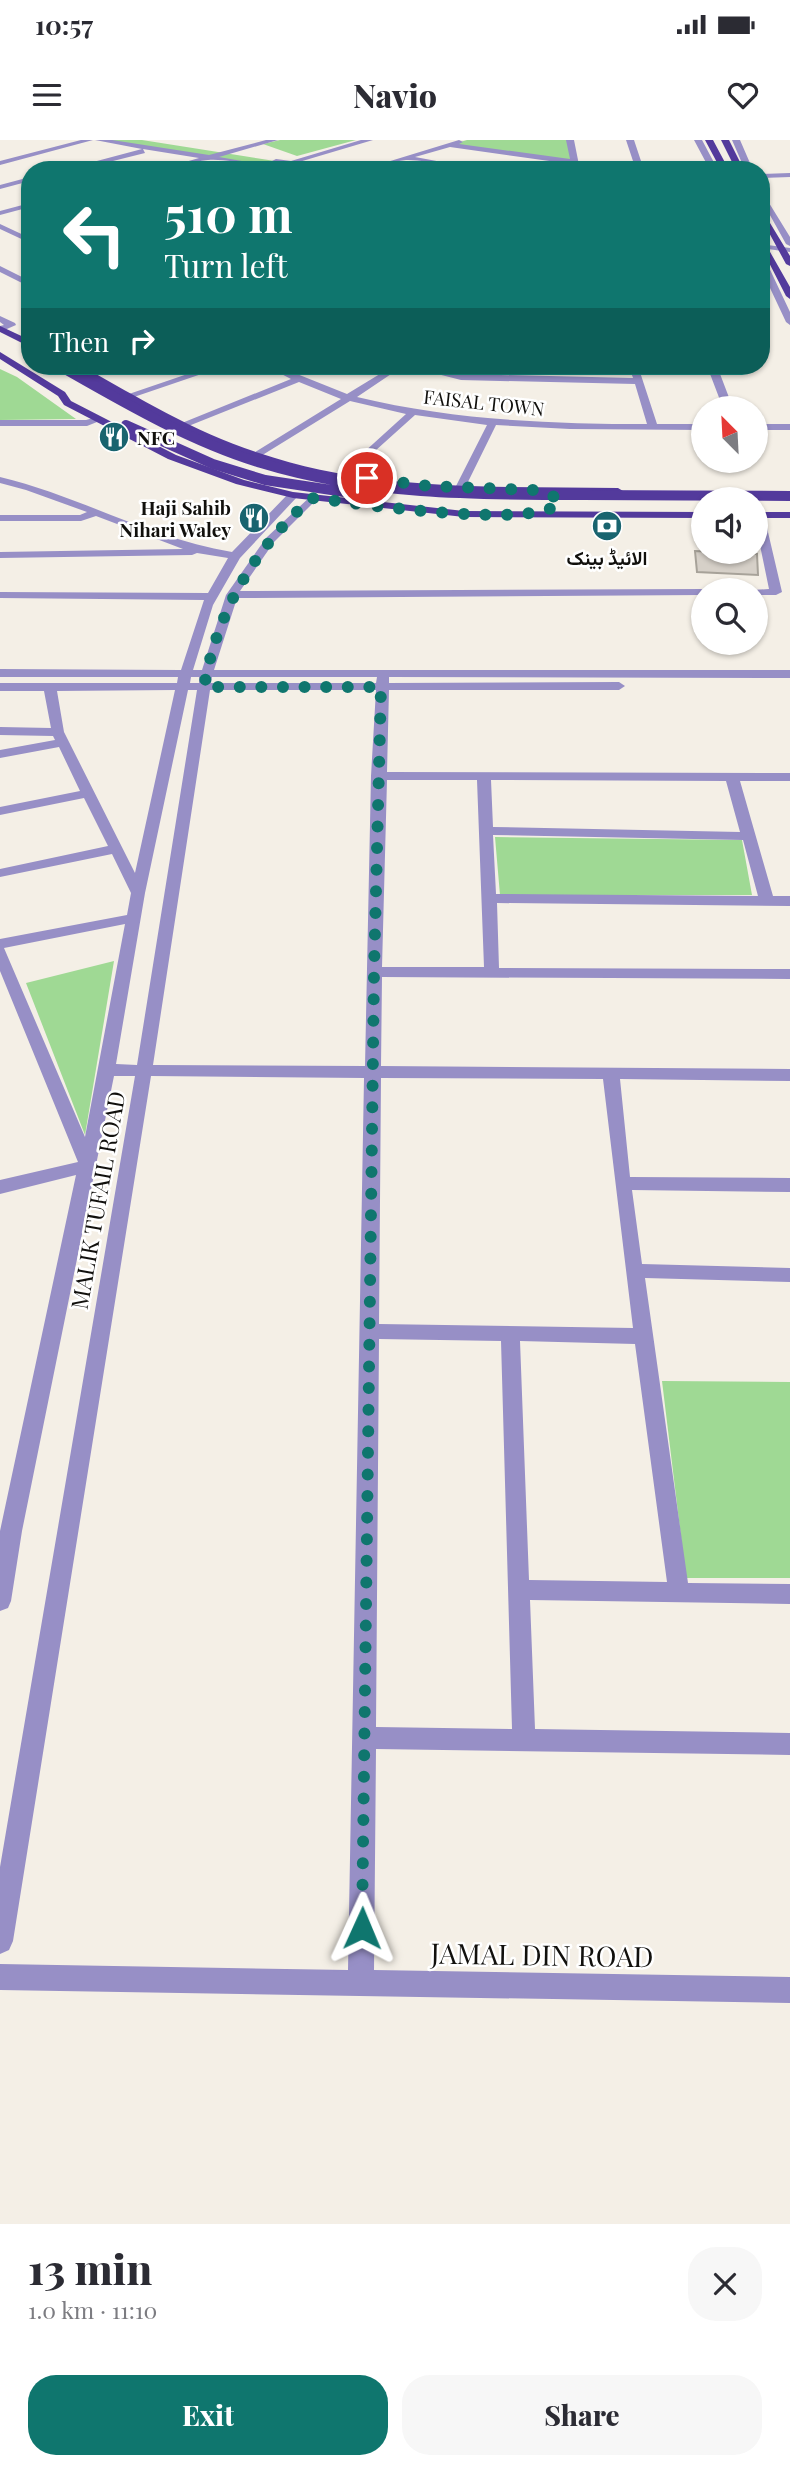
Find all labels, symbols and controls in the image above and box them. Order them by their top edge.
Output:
text: 10:57 [35,7,93,42]
text: Navio [353,73,437,116]
icon: menu [28,76,66,114]
icon: heart [724,76,762,114]
text: 510 m [164,180,293,245]
icon: left [49,189,140,280]
text: Turn left [164,243,288,286]
icon: right [123,322,161,360]
text: Then [49,324,109,359]
street label: FAISAL TOWN [422,383,546,421]
north arrow [691,396,768,472]
map controls [691,396,768,655]
restaurant icon: NFC [97,420,131,454]
place label: NFC [137,424,175,450]
pin [337,448,397,508]
icon: arrive [348,459,386,497]
button: sound [691,487,768,564]
place label: Haji Sahib Nihari Waley [120,494,231,542]
restaurant icon: Haji Sahib Nihari Waley [237,501,271,535]
bank icon: الائیڈ بینک [590,509,624,543]
place label: الائیڈ بینک [567,544,647,570]
button: search [691,578,768,655]
street label: MALIK TUFAIL ROAD [63,1089,131,1311]
position arrow [325,1891,399,1965]
street label: JAMAL DIN ROAD [429,1934,654,1974]
text: 13 min [28,2240,152,2296]
button: close [688,2247,762,2321]
text: 1.0 km · 11:10 [28,2294,157,2325]
button: Exit [28,2375,388,2455]
button: Share [402,2375,762,2455]

